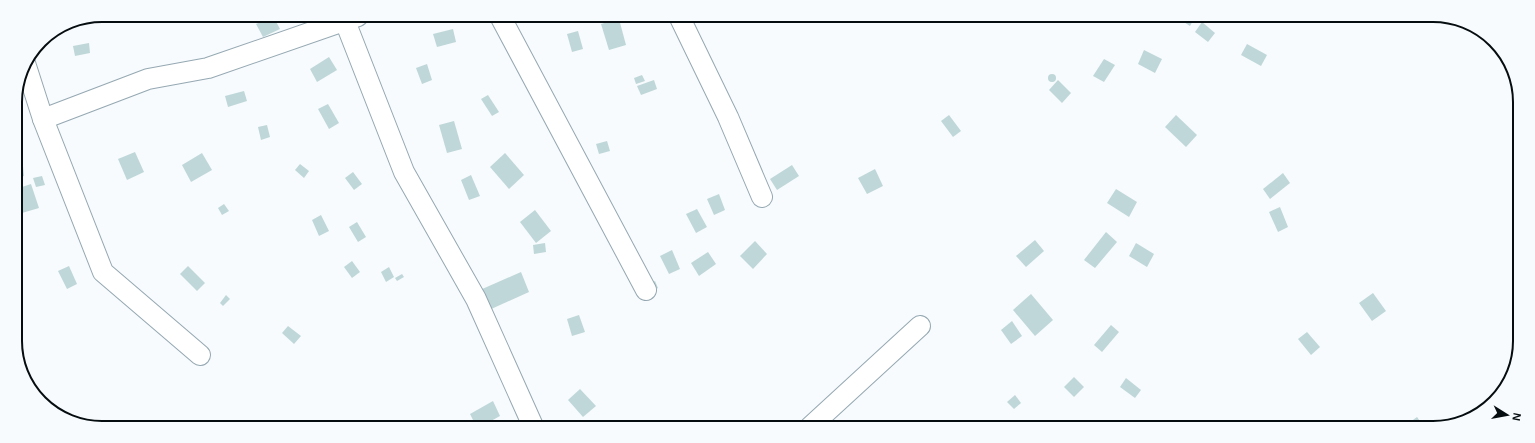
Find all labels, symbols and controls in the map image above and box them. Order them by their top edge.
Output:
north arrow [1487,395,1527,435]
text: N [1510,412,1523,422]

